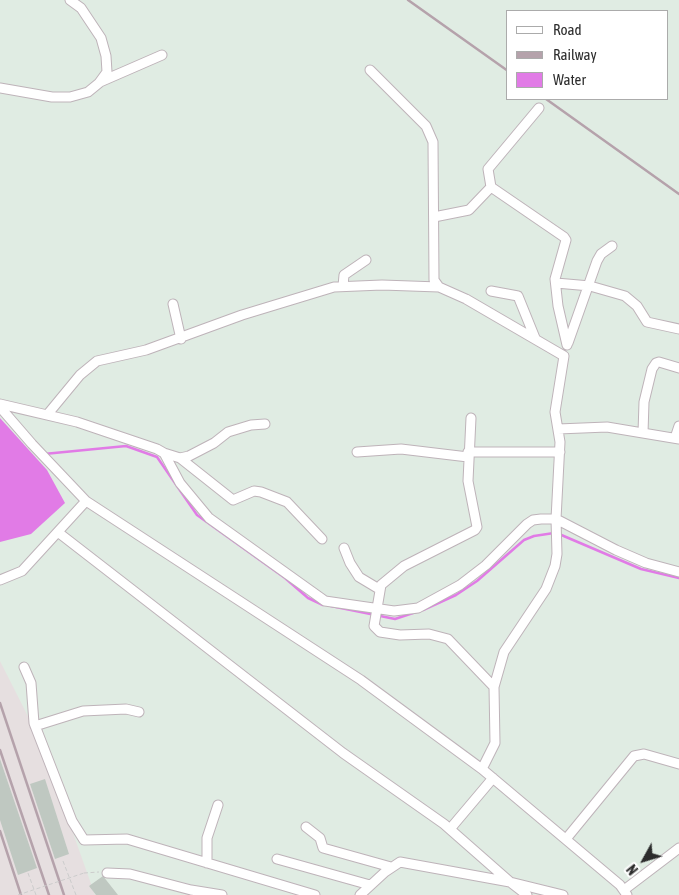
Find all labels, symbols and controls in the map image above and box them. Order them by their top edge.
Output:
legend [507,10,669,100]
text: Road [553,21,582,38]
text: Railway [553,46,597,63]
text: Water [553,71,586,88]
north arrow [619,835,669,885]
text: N [624,861,641,878]

